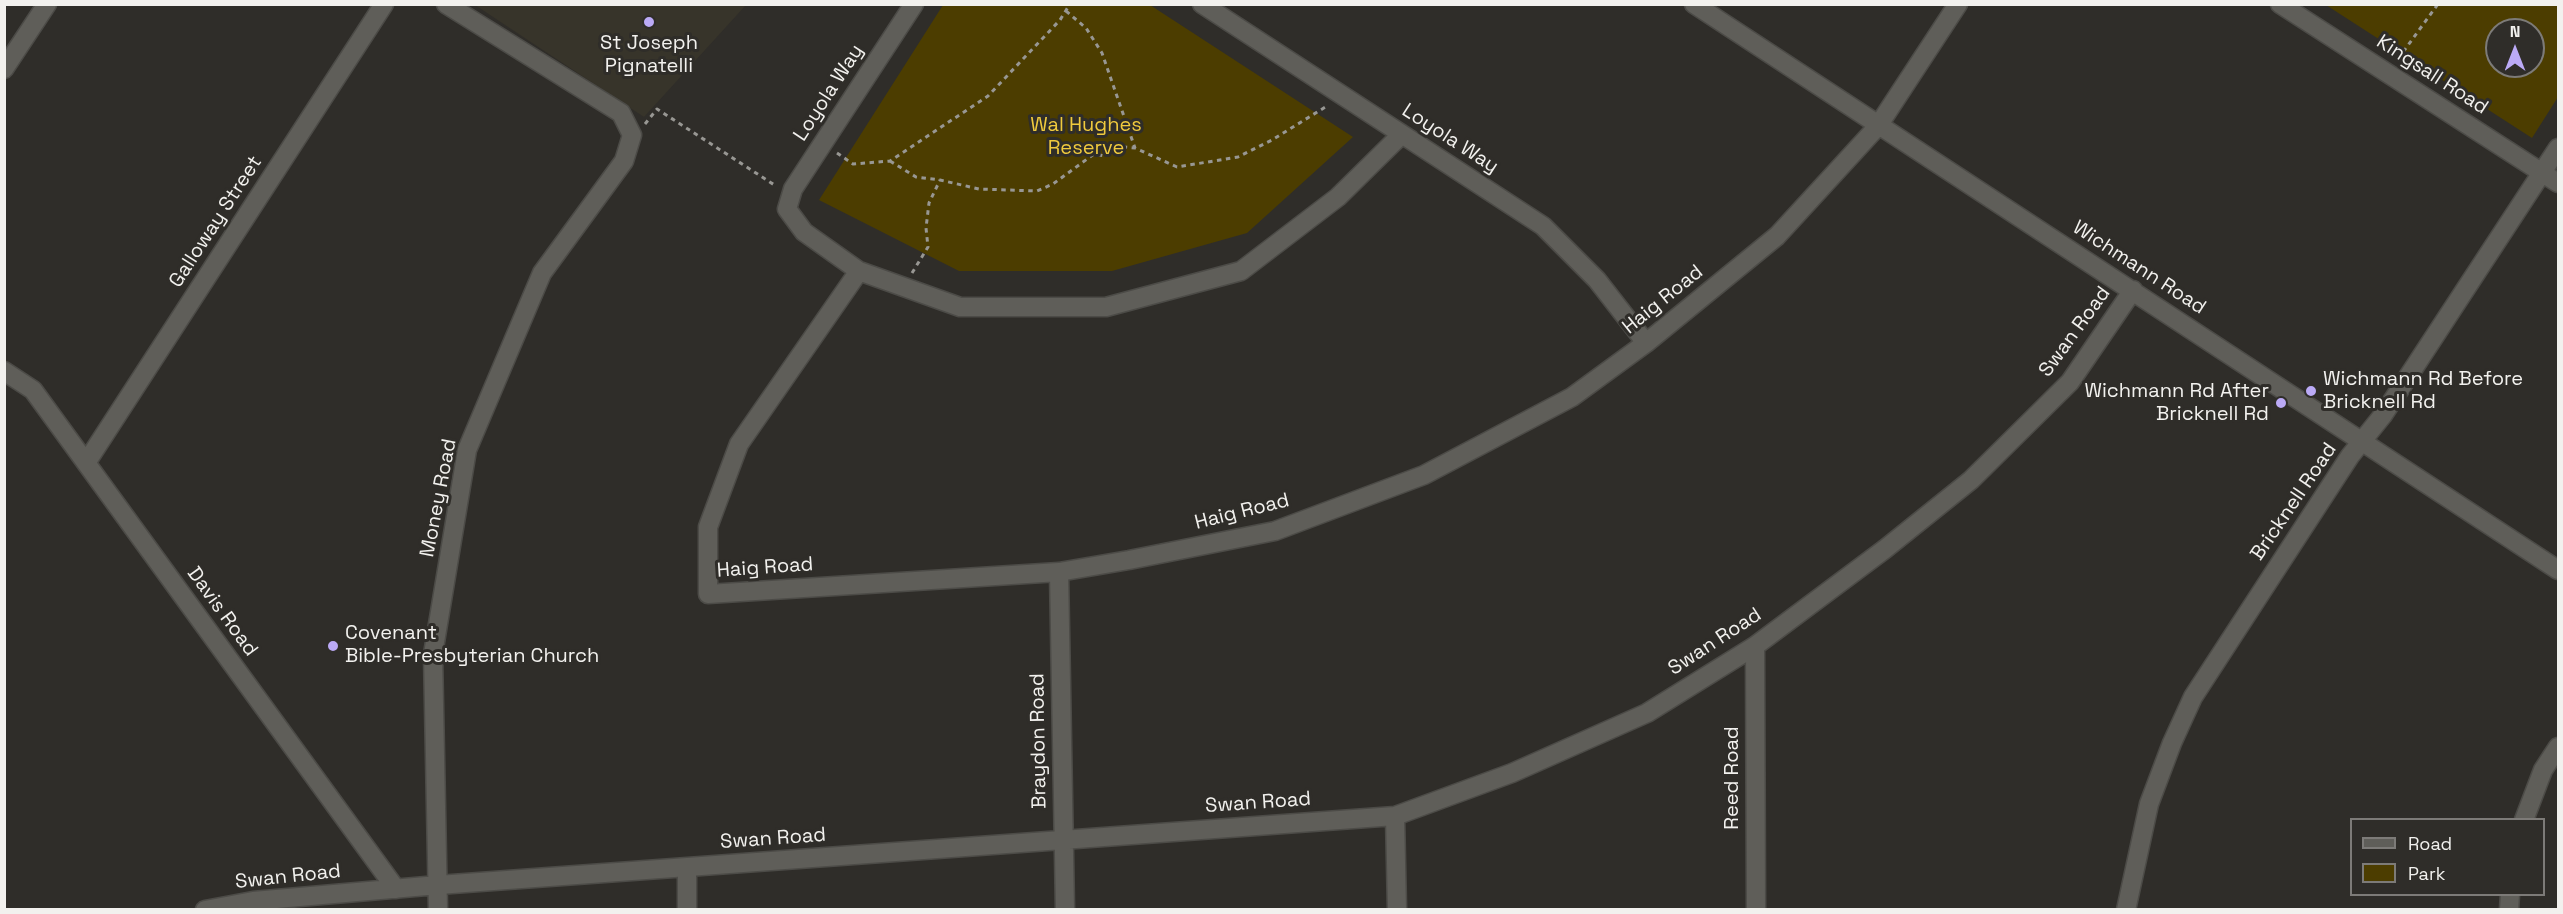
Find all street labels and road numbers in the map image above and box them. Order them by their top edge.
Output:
street label: Kingsall Road [2372,30,2492,120]
street label: Loyola Way [789,40,869,146]
street label: Loyola Way [1397,99,1503,179]
street label: Galloway Street [164,152,268,292]
street label: Wichmann Road [2068,216,2210,320]
street label: Haig Road [1618,260,1708,340]
street label: Swan Road [2034,282,2116,382]
street label: Money Road [416,437,462,559]
street label: Bricknell Road [2246,439,2342,565]
street label: Haig Road [1192,489,1292,535]
street label: Haig Road [716,553,814,583]
street label: Davis Road [182,563,262,661]
street label: Swan Road [1664,603,1766,681]
street label: Braydon Road [1026,673,1052,809]
street label: Reed Road [1721,726,1745,830]
street label: Swan Road [1204,787,1312,819]
street label: Swan Road [719,823,827,855]
street label: Swan Road [234,860,342,894]

